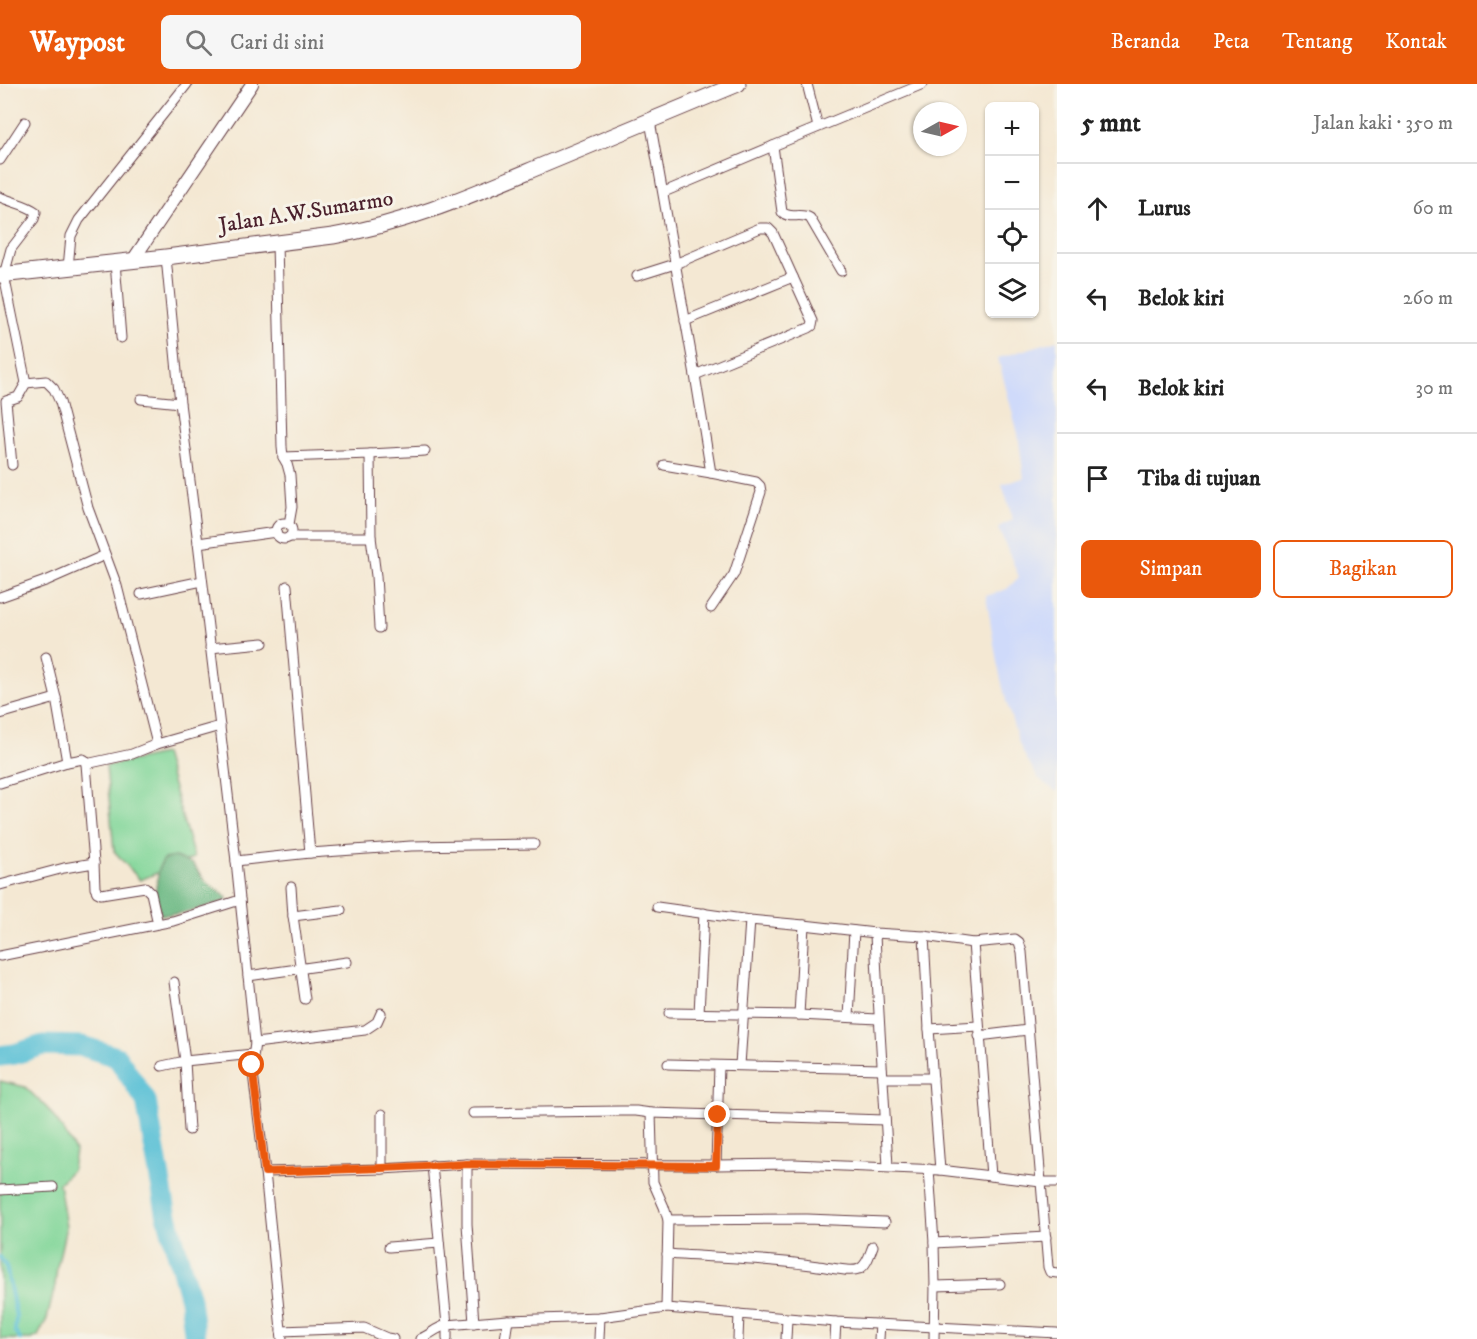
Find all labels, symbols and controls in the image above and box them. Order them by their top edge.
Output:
search box [161,15,581,69]
text: Waypost [30,25,125,60]
icon: search [182,26,215,59]
text: Cari di sini [230,29,324,56]
text: Beranda [1111,29,1180,55]
text: Peta [1213,29,1249,55]
text: Tentang [1282,29,1352,55]
text: Kontak [1385,29,1447,55]
north arrow [913,102,967,156]
map controls [985,102,1039,318]
button: + [985,102,1039,156]
text: 5 mnt [1081,107,1141,140]
text: Jalan kaki · 350 m [1313,111,1453,136]
button: − [985,156,1039,210]
street label: Jalan A.W.Sumarmo [215,185,395,239]
icon: ahead [1081,192,1114,225]
text: Lurus [1138,195,1191,222]
text: 60 m [1413,196,1453,221]
button: locate [985,210,1039,264]
button: layers [985,264,1039,318]
icon: left [1081,282,1114,315]
text: Belok kiri [1138,285,1224,312]
text: 260 m [1403,286,1453,311]
icon: left [1081,372,1114,405]
text: Belok kiri [1138,375,1224,402]
text: 30 m [1415,376,1453,401]
icon: arrive [1081,462,1114,495]
text: Tiba di tujuan [1138,465,1260,492]
button: Simpan [1081,540,1261,598]
button: Bagikan [1273,540,1453,598]
route start [238,1051,264,1077]
route end [704,1101,730,1127]

